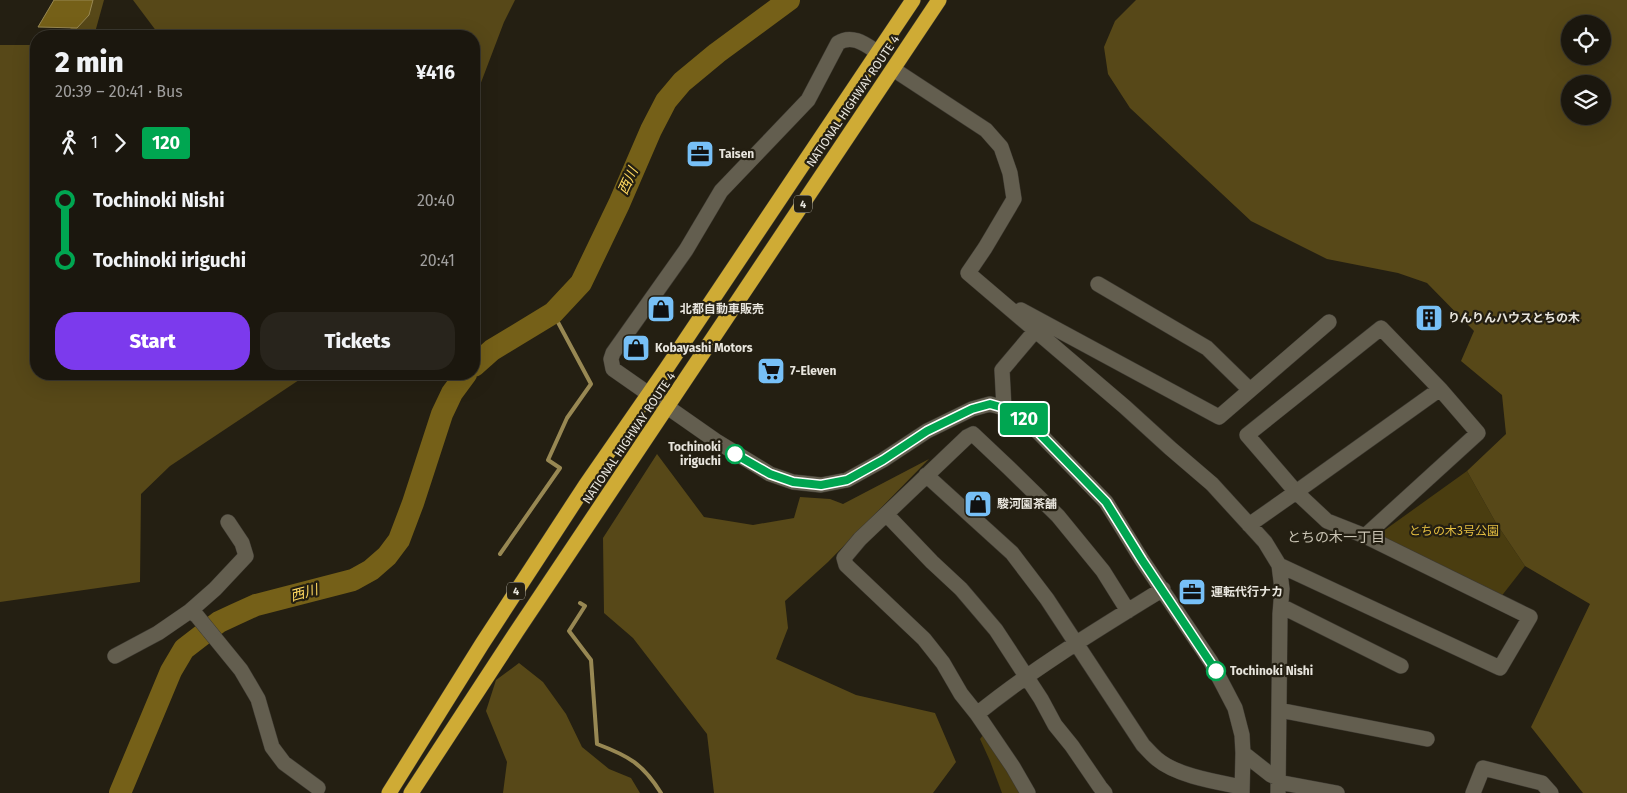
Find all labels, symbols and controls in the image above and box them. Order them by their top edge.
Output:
map controls [1561,15,1611,125]
button: locate [1561,15,1611,65]
street label: NATIONAL HIGHWAY ROUTE 4 [804,32,903,169]
text: 2 min [55,46,124,79]
text: ¥416 [416,61,455,84]
button: layers [1561,75,1611,125]
text: 20:39 – 20:41 · Bus [55,82,183,101]
icon: walk [55,129,83,157]
icon: forward [106,129,134,157]
text: 120 [152,132,180,154]
text: 1 [91,133,98,152]
office icon: Taisen [685,139,715,169]
place label: Taisen [719,147,754,161]
water label: 西川 [614,163,642,197]
text: Tochinoki Nishi [93,189,225,212]
text: 20:40 [417,191,455,210]
road number: 4 [794,195,812,212]
text: Tochinoki iriguchi [93,249,246,272]
text: 20:41 [420,251,455,270]
shop icon: 北都自動車販売 [646,294,676,324]
place label: 北都自動車販売 [680,302,764,316]
building icon: りんりんハウスとちの木 [1414,303,1444,333]
place label: りんりんハウスとちの木 [1448,311,1580,325]
button: Start [55,312,250,370]
button: Tickets [260,312,455,370]
shop icon: Kobayashi Motors [621,333,651,363]
place label: Kobayashi Motors [655,341,753,355]
supermarket icon: 7-Eleven [756,356,786,386]
place label: 7-Eleven [790,364,836,378]
street label: NATIONAL HIGHWAY ROUTE 4 [580,369,679,506]
line badge: 120 [995,403,1053,435]
text: 120 [1010,408,1038,430]
place label: Tochinoki iriguchi [668,440,721,468]
marker: Tochinoki iriguchi [725,444,745,464]
shop icon: 駿河園茶舗 [963,489,993,519]
place label: 駿河園茶舗 [997,497,1057,511]
park label: とちの木3号公園 [1409,524,1499,538]
district label: とちの木一丁目 [1287,529,1385,546]
office icon: 運転代行ナカ [1177,577,1207,607]
water label: 西川 [288,581,322,605]
road number: 4 [507,582,525,600]
place label: 運転代行ナカ [1211,585,1283,599]
marker: Tochinoki Nishi [1206,661,1226,681]
place label: Tochinoki Nishi [1230,664,1313,678]

